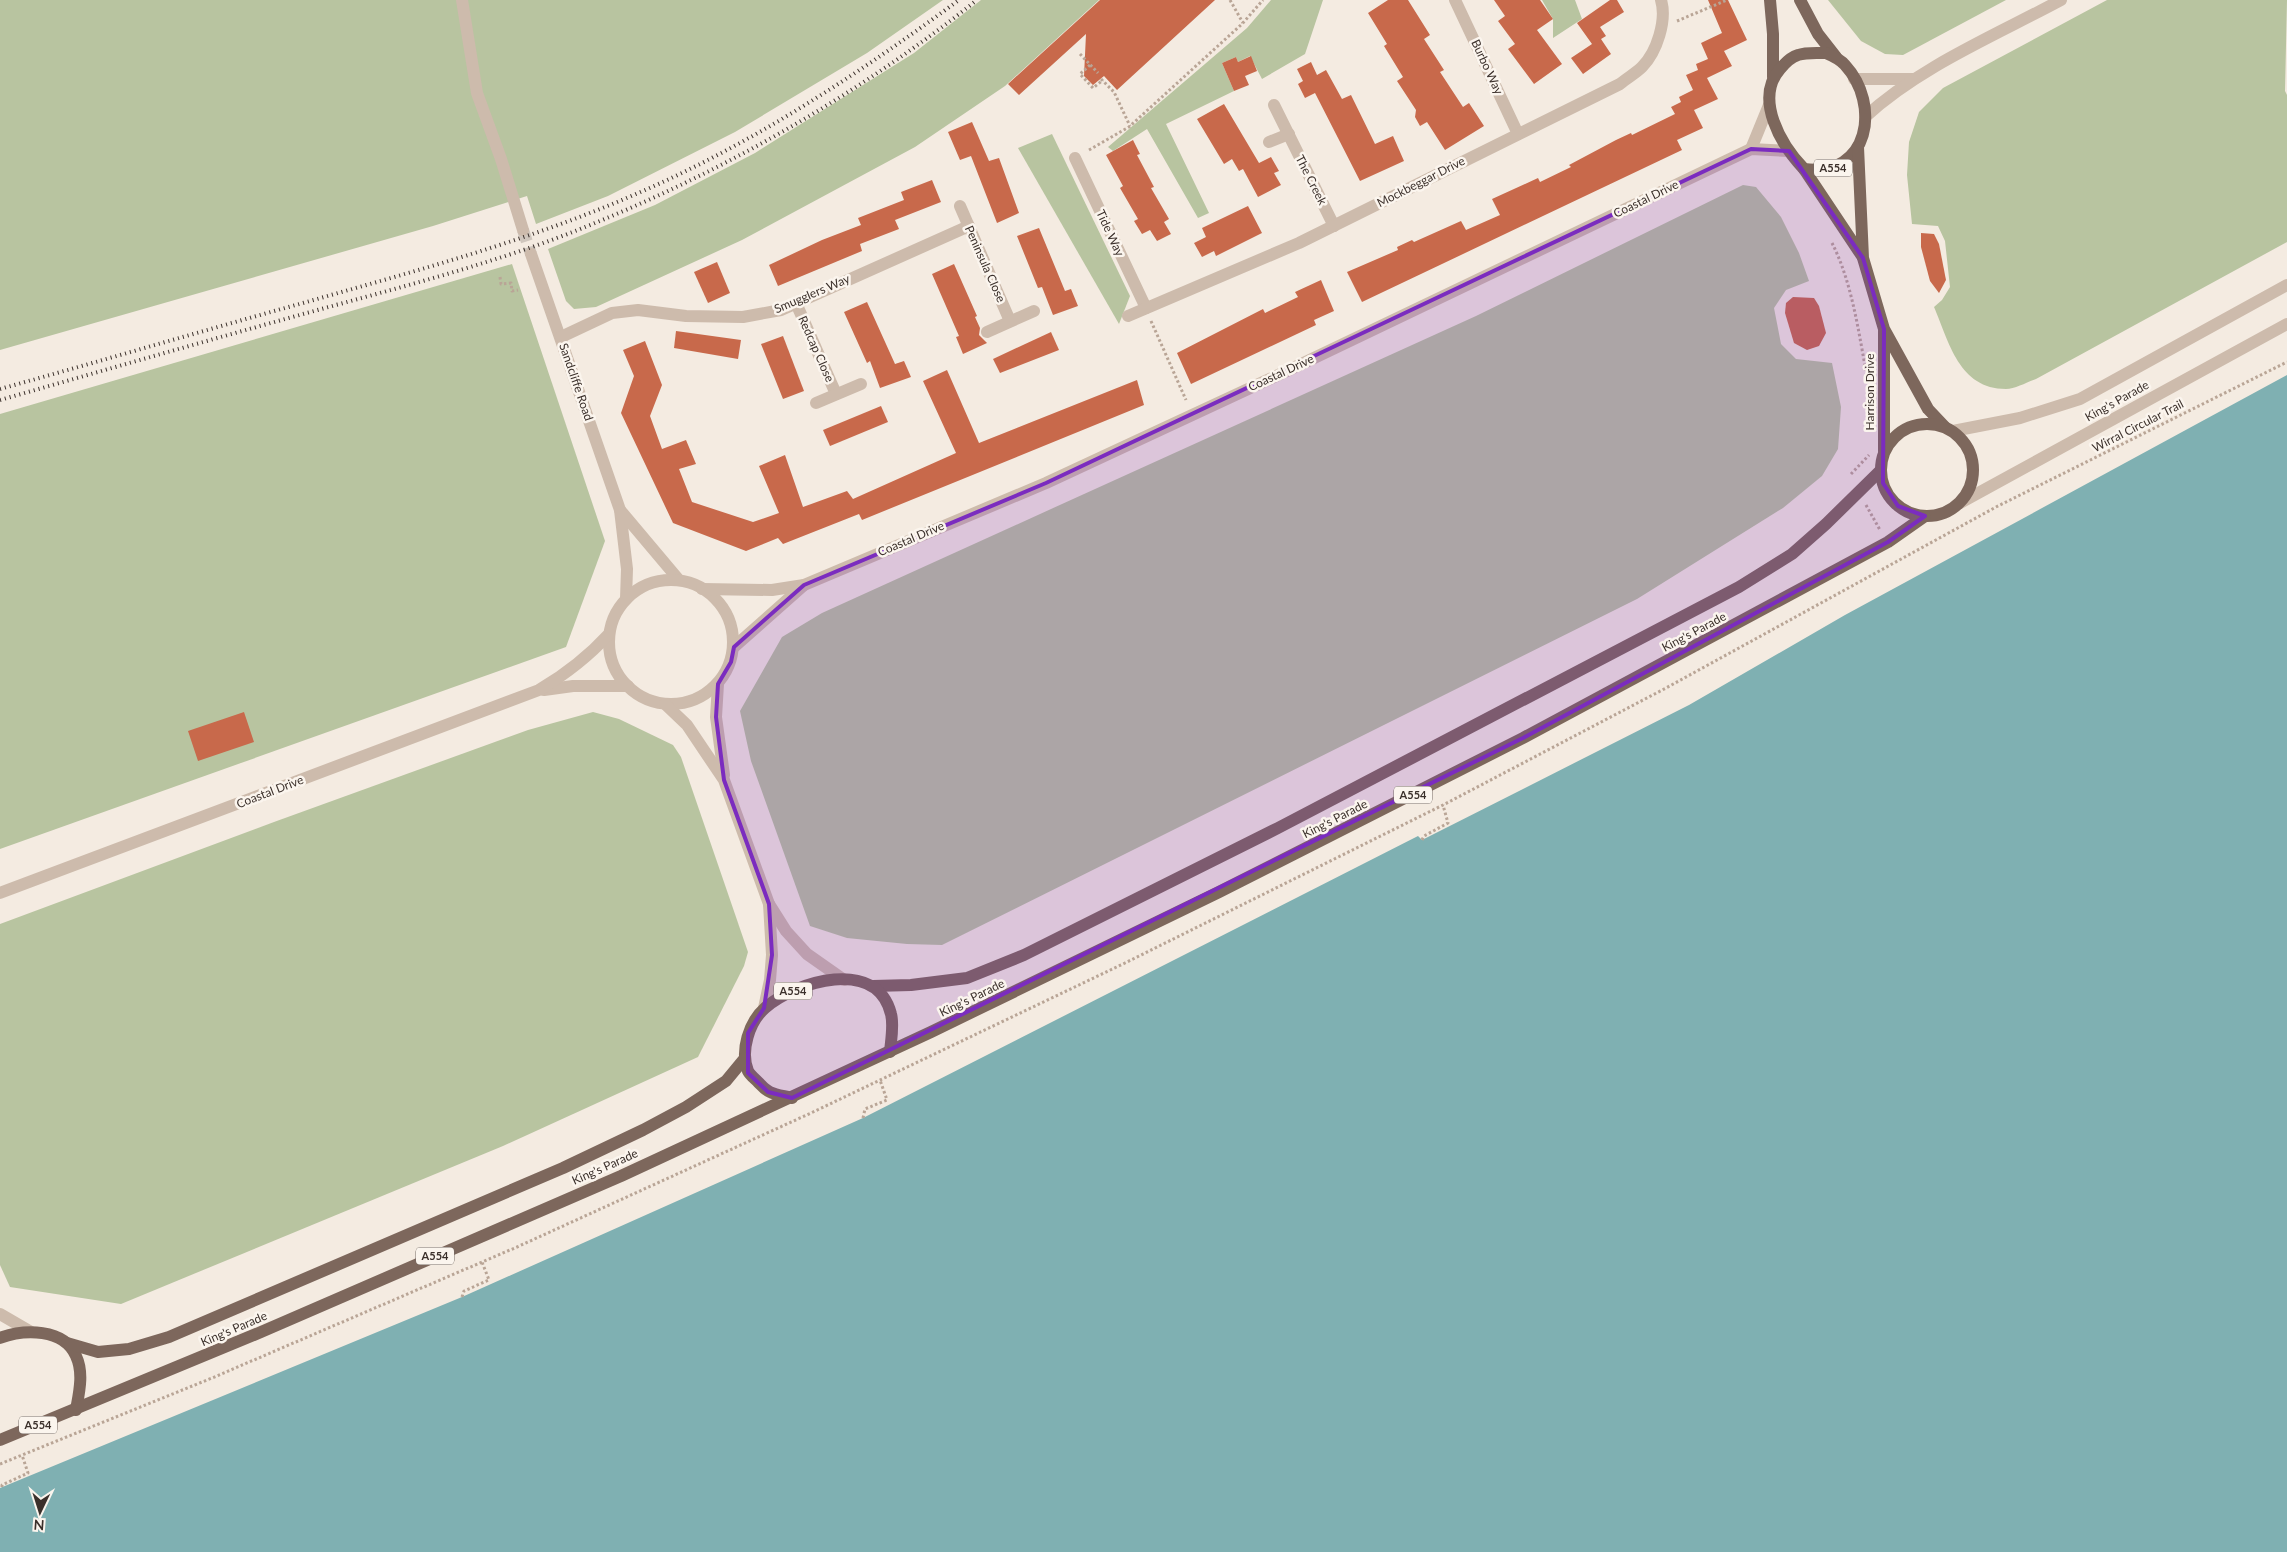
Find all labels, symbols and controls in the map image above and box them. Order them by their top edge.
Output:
street label: Burbo Way [1468,37,1507,97]
street label: The Creek [1293,152,1331,208]
street label: Mockbeggar Drive [1374,153,1467,210]
road number: A554 [1814,160,1852,177]
street label: Coastal Drive [1611,176,1681,221]
street label: Tide Way [1093,207,1128,259]
street label: Peninsula Close [962,223,1009,305]
street label: Smugglers Way [772,271,853,316]
street label: Redcap Close [795,313,838,384]
street label: Sandcliffe Road [556,341,597,423]
street label: Coastal Drive [1246,351,1316,394]
street label: Harrison Drive [1862,354,1877,430]
street label: King's Parade [2082,377,2151,424]
street label: Wirral Circular Trail [2090,396,2186,455]
street label: Coastal Drive [875,518,946,559]
street label: King's Parade [1659,608,1728,655]
street label: Coastal Drive [234,772,305,811]
road number: A554 [1394,786,1432,804]
street label: King's Parade [1300,796,1370,841]
street label: King's Parade [937,975,1007,1020]
road number: A554 [774,982,812,999]
street label: King's Parade [569,1145,640,1188]
road number: A554 [416,1248,454,1264]
street label: King's Parade [198,1308,269,1349]
road number: A554 [19,1416,57,1434]
north arrow [15,1487,65,1537]
text: N [33,1517,45,1534]

